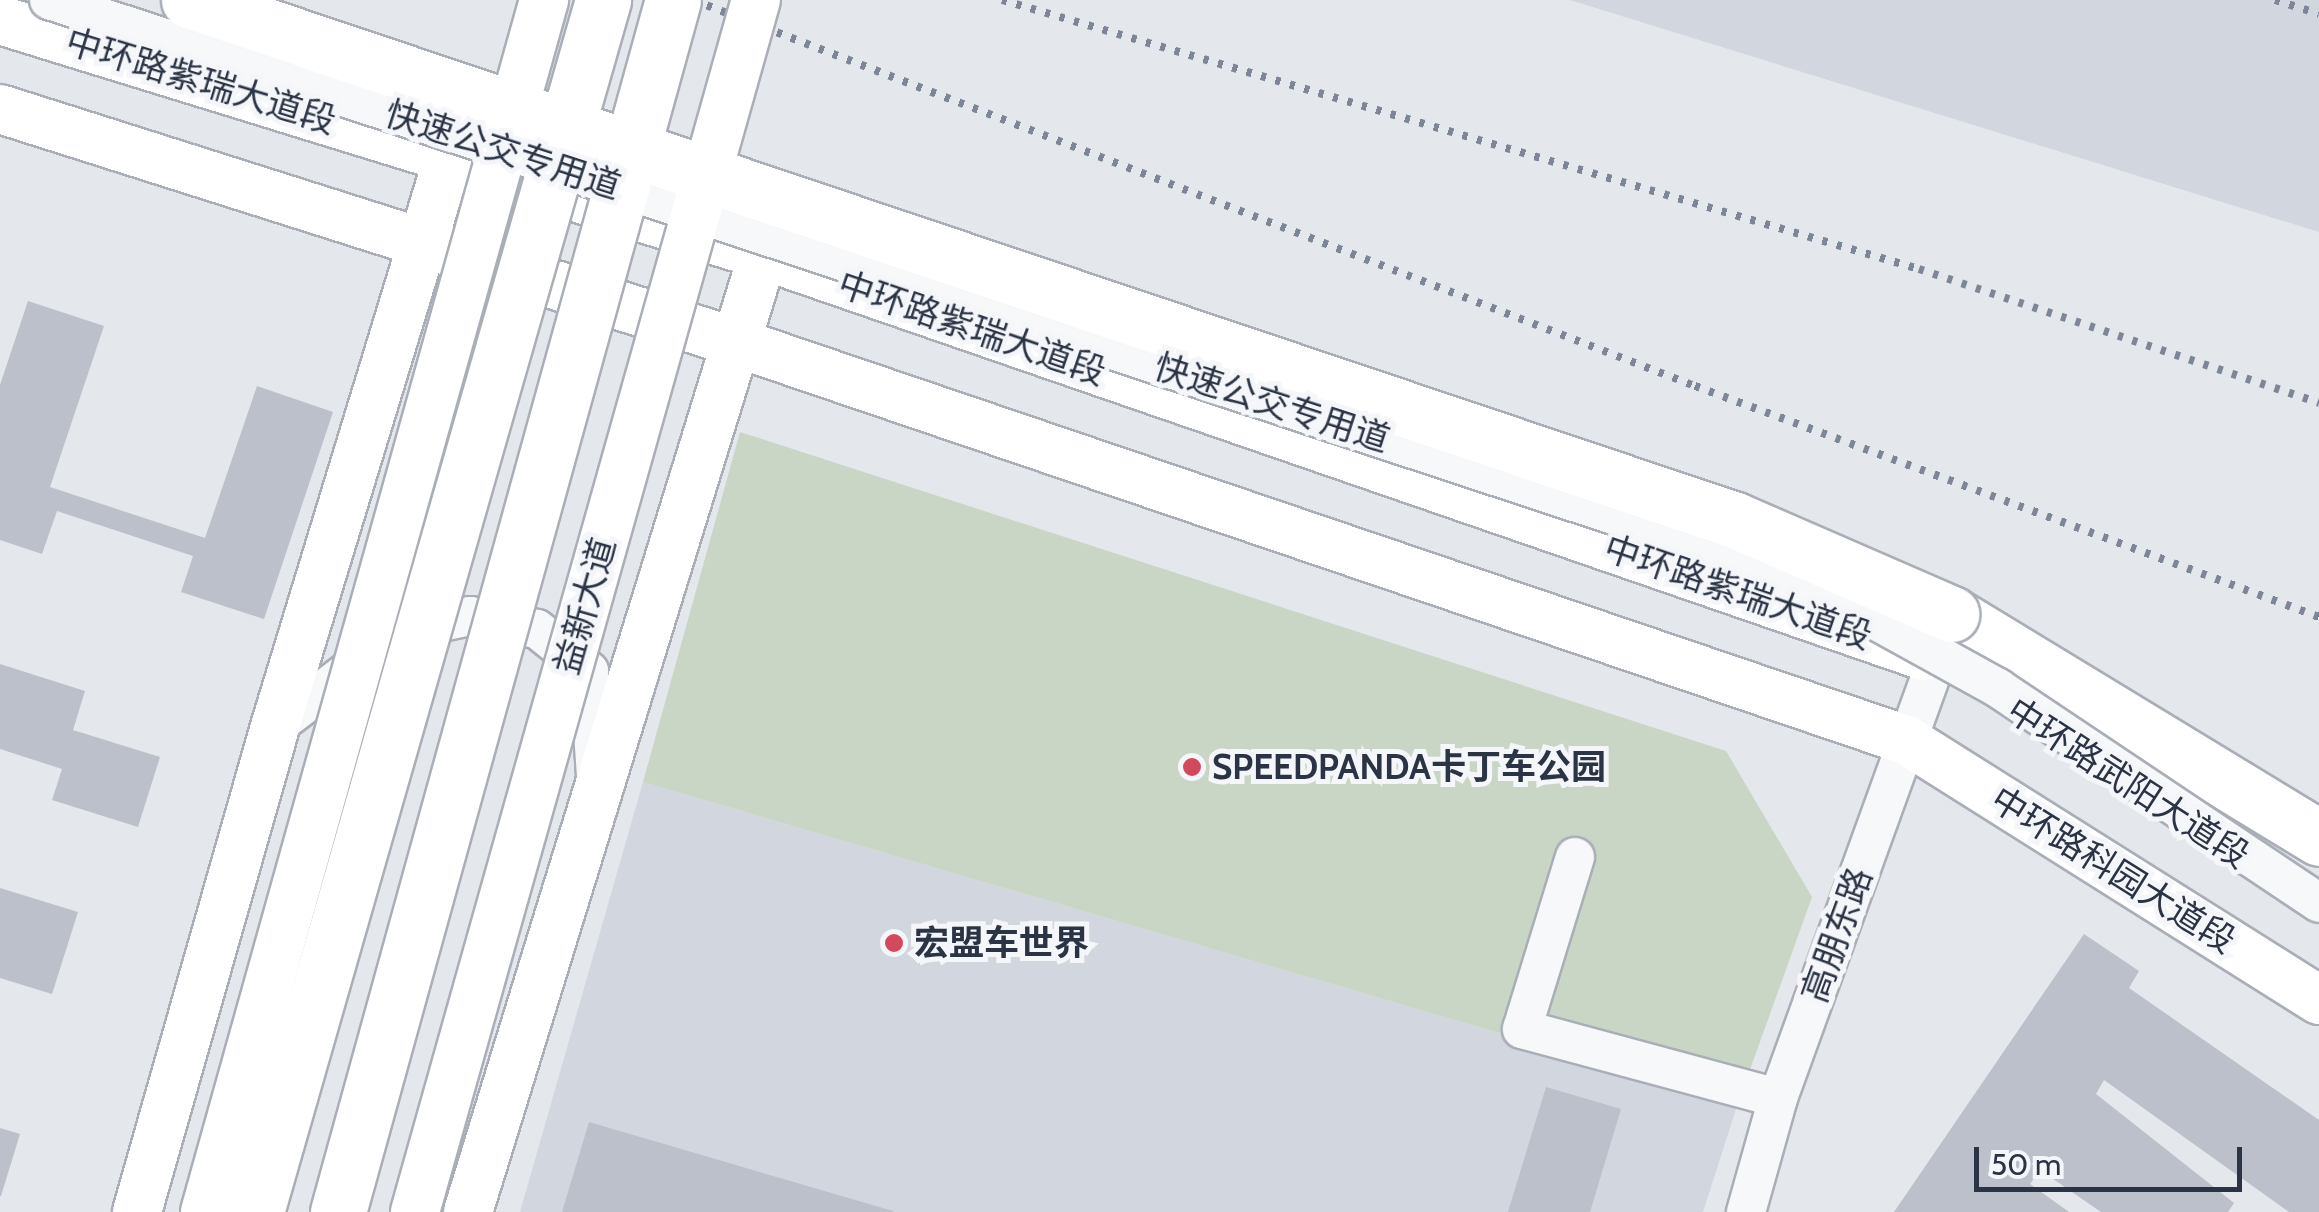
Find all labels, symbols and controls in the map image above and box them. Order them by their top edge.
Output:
street label: 中环路紫瑞大道段 [61,20,341,142]
street label: 快速公交专用道 [380,92,626,208]
street label: 中环路紫瑞大道段 [833,263,1111,393]
street label: 快速公交专用道 [1149,345,1395,461]
street label: 中环路紫瑞大道段 [1599,527,1877,657]
street label: 益新大道 [546,533,624,679]
street label: 中环路武阳大道段 [1999,689,2257,877]
place label: SPEEDPANDA卡丁车公园 [1212,746,1606,788]
marker: SPEEDPANDA卡丁车公园 [1181,756,1203,778]
street label: 中环路科园大道段 [1983,778,2243,962]
street label: 高朋东路 [1793,862,1881,1008]
place label: 宏盟车世界 [914,922,1089,964]
marker: 宏盟车世界 [883,932,905,954]
scale bar [1979,1127,2246,1189]
text: 50 m [1991,1146,2061,1183]

